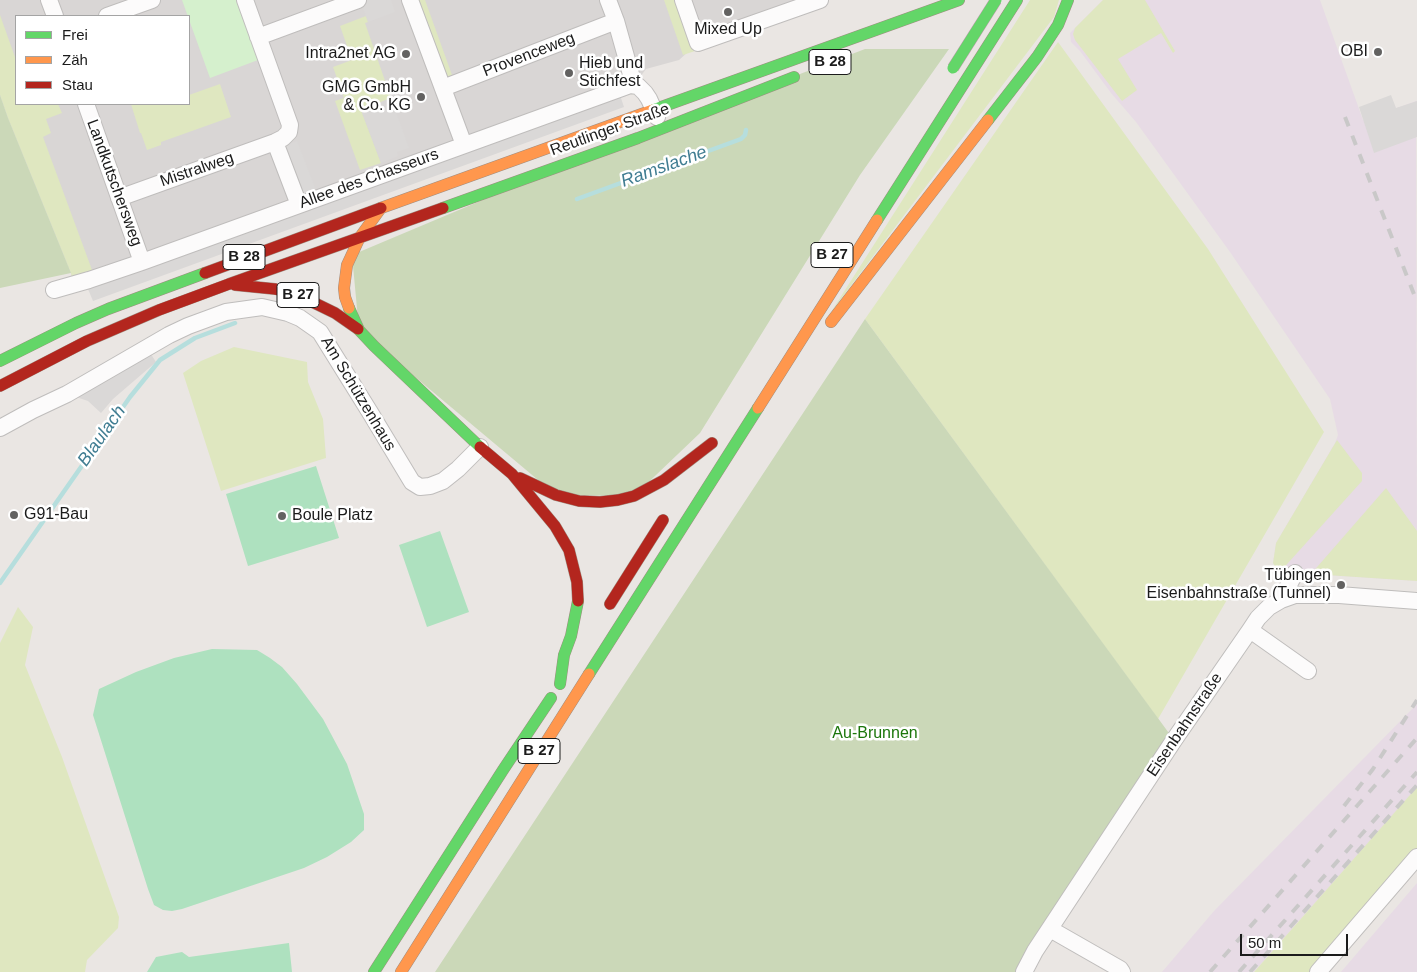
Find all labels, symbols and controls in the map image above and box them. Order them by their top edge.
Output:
marker: Mixed Up [722,6,734,18]
legend [15,15,190,105]
place label: Mixed Up [694,20,762,40]
text: Frei [62,26,88,43]
street label: Provenceweg [480,29,578,81]
place label: OBI [1340,42,1368,62]
place label: Intra2net AG [305,44,396,64]
marker: OBI [1372,46,1384,58]
marker: Intra2net AG [400,48,412,60]
road number: B 28 [809,50,851,74]
text: Zäh [62,51,88,68]
place label: Hieb und Stichfest [579,54,643,92]
marker: Hieb und Stichfest [563,67,575,79]
text: Stau [62,76,93,93]
place label: GMG GmbH & Co. KG [322,78,411,116]
marker: GMG GmbH & Co. KG [415,91,427,103]
street label: Reutlinger Straße [548,100,672,160]
street label: Landkutschersweg [82,117,146,249]
water label: Ramslache [618,141,710,193]
street label: Allee des Chasseurs [297,145,441,213]
street label: Mistralweg [158,148,236,192]
road number: B 27 [811,242,853,268]
road number: B 28 [223,244,265,270]
road number: B 27 [277,282,319,308]
street label: Am Schützenhaus [316,333,400,455]
water label: Blaulach [73,402,131,470]
place label: G91-Bau [24,505,88,525]
place label: Boule Platz [292,506,373,526]
marker: G91-Bau [8,509,20,521]
marker: Boule Platz [276,510,288,522]
place label: Tübingen Eisenbahnstraße (Tunnel) [1147,566,1331,604]
marker: Tübingen Eisenbahnstraße (Tunnel) [1335,579,1347,591]
street label: Eisenbahnstraße [1143,669,1227,781]
park label: Au-Brunnen [832,724,918,744]
road number: B 27 [518,738,560,764]
scale bar [1242,924,1350,956]
text: 50 m [1248,934,1281,951]

